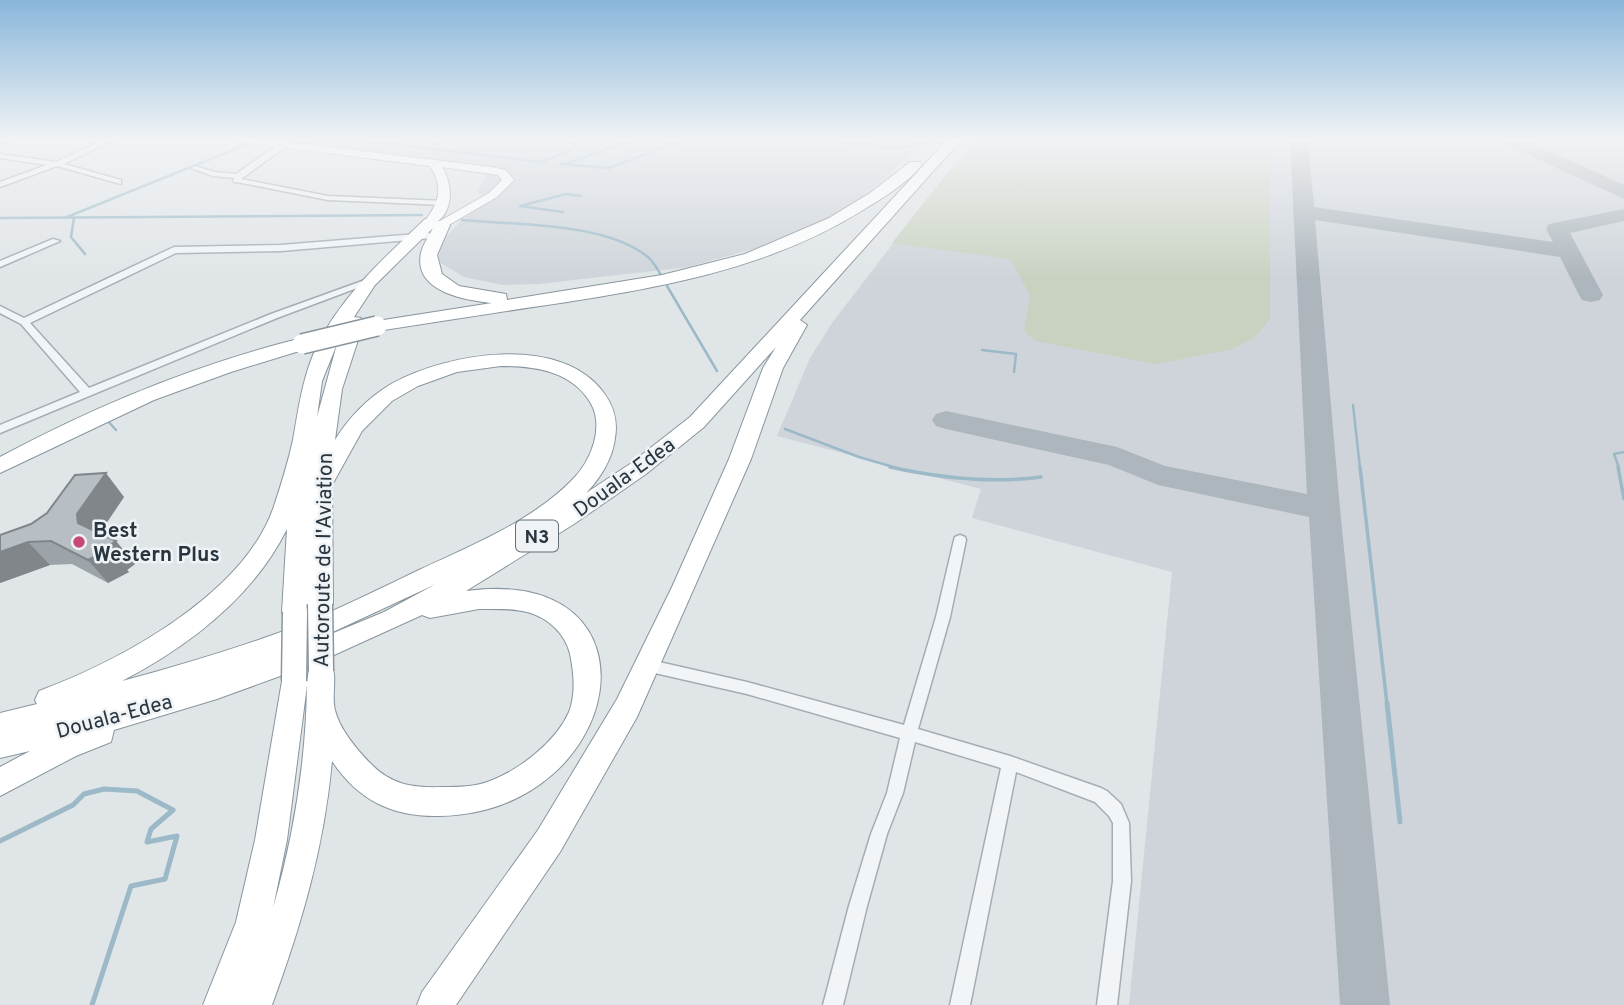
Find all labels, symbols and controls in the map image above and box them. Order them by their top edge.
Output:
street label: Douala-Edea [569,432,681,524]
street label: Autoroute de l'Aviation [309,452,340,668]
place label: Best Western Plus [93,518,220,569]
road number: N3 [516,520,558,552]
marker: Best Western Plus [71,534,87,550]
street label: Douala-Edea [53,689,176,746]

